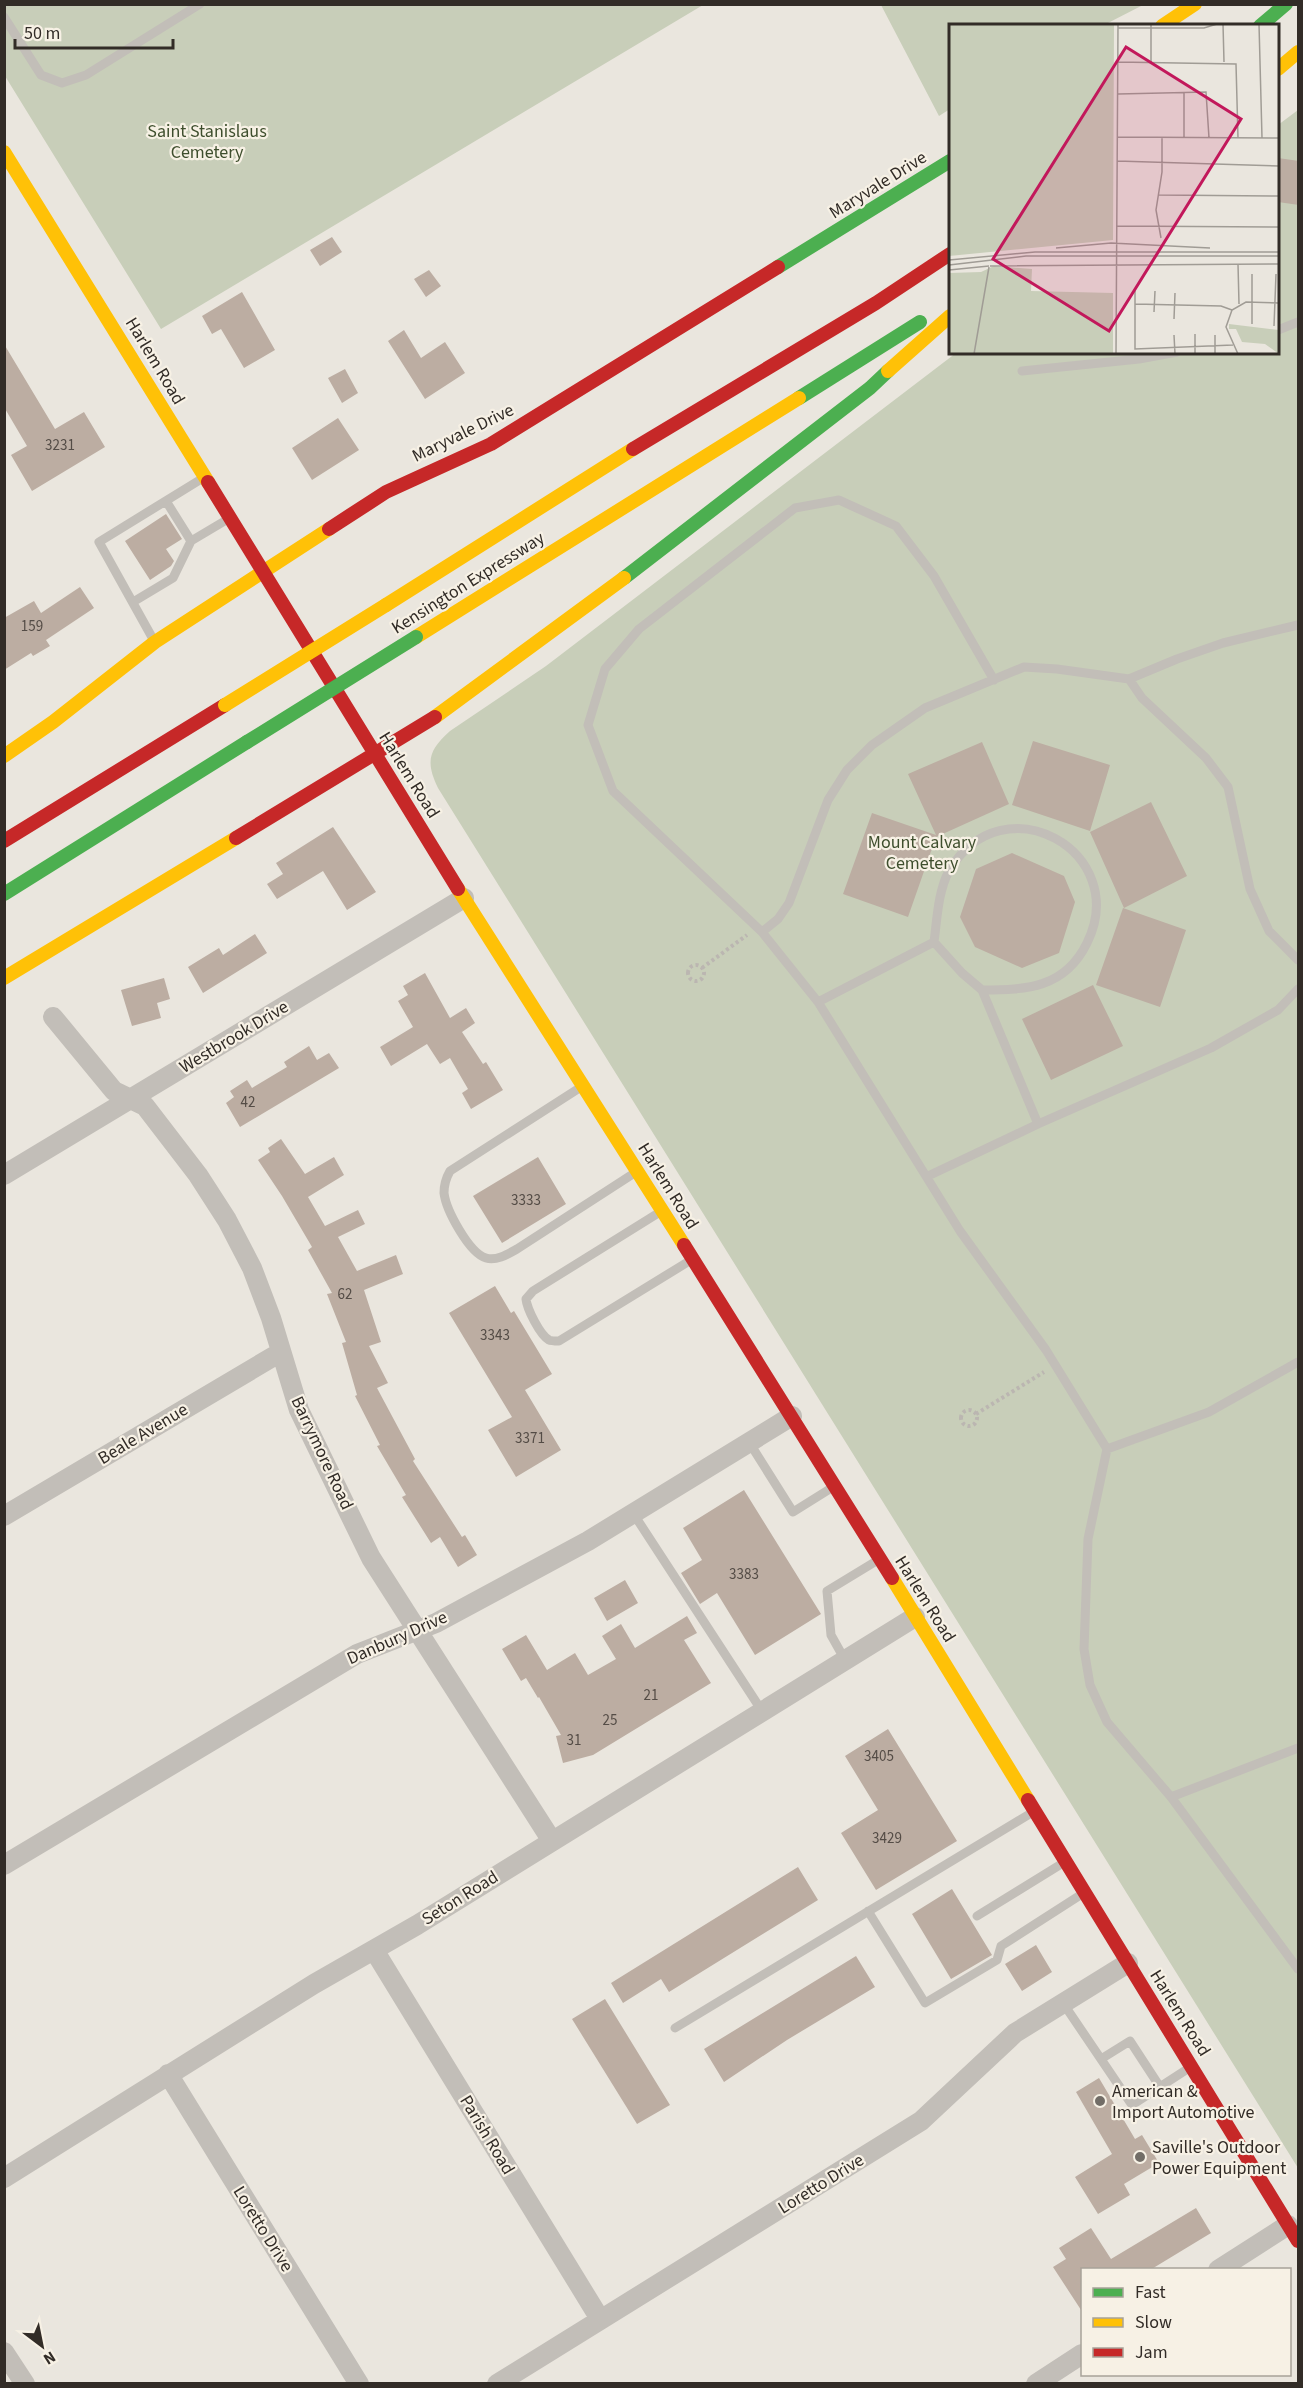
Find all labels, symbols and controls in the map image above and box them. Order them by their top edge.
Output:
scale bar [15,12,172,50]
text: 50 m [24,21,60,46]
inset map [949,24,1279,354]
park label: Saint Stanislaus Cemetery [147,119,267,165]
street label: Maryvale Drive [825,145,932,225]
street label: Harlem Road [119,313,191,409]
street label: Maryvale Drive [408,398,518,468]
house number: 3231 [45,435,75,456]
street label: Kensington Expressway [387,525,550,640]
house number: 159 [21,616,43,637]
street label: Harlem Road [373,727,445,823]
park label: Mount Calvary Cemetery [868,830,977,876]
street label: Westbrook Drive [175,994,293,1079]
house number: 42 [241,1092,255,1113]
street label: Harlem Road [632,1138,704,1234]
house number: 3333 [511,1190,541,1211]
house number: 62 [338,1284,352,1305]
house number: 3343 [480,1325,510,1346]
street label: Barrymore Road [285,1392,359,1514]
street label: Beale Avenue [93,1397,193,1471]
house number: 3371 [515,1428,545,1449]
street label: Harlem Road [889,1551,961,1647]
house number: 3383 [729,1564,759,1585]
street label: Danbury Drive [343,1605,451,1671]
house number: 21 [644,1685,658,1706]
house number: 25 [603,1710,617,1731]
house number: 31 [567,1730,581,1751]
house number: 3405 [864,1746,894,1767]
house number: 3429 [872,1828,902,1849]
street label: Seton Road [417,1865,503,1931]
street label: Harlem Road [1144,1965,1216,2061]
place label: American & Import Automotive [1112,2079,1255,2125]
street label: Parish Road [453,2091,521,2179]
marker: American & Import Automotive [1093,2094,1107,2108]
place label: Saville's Outdoor Power Equipment [1152,2135,1286,2181]
street label: Loretto Drive [773,2148,869,2220]
marker: Saville's Outdoor Power Equipment [1133,2150,1147,2164]
street label: Loretto Drive [227,2181,299,2277]
legend [1081,2268,1291,2376]
text: Fast [1135,2280,1166,2305]
text: Slow [1135,2310,1172,2335]
north arrow [12,2316,72,2376]
text: Jam [1135,2340,1168,2365]
text: N [39,2346,60,2370]

